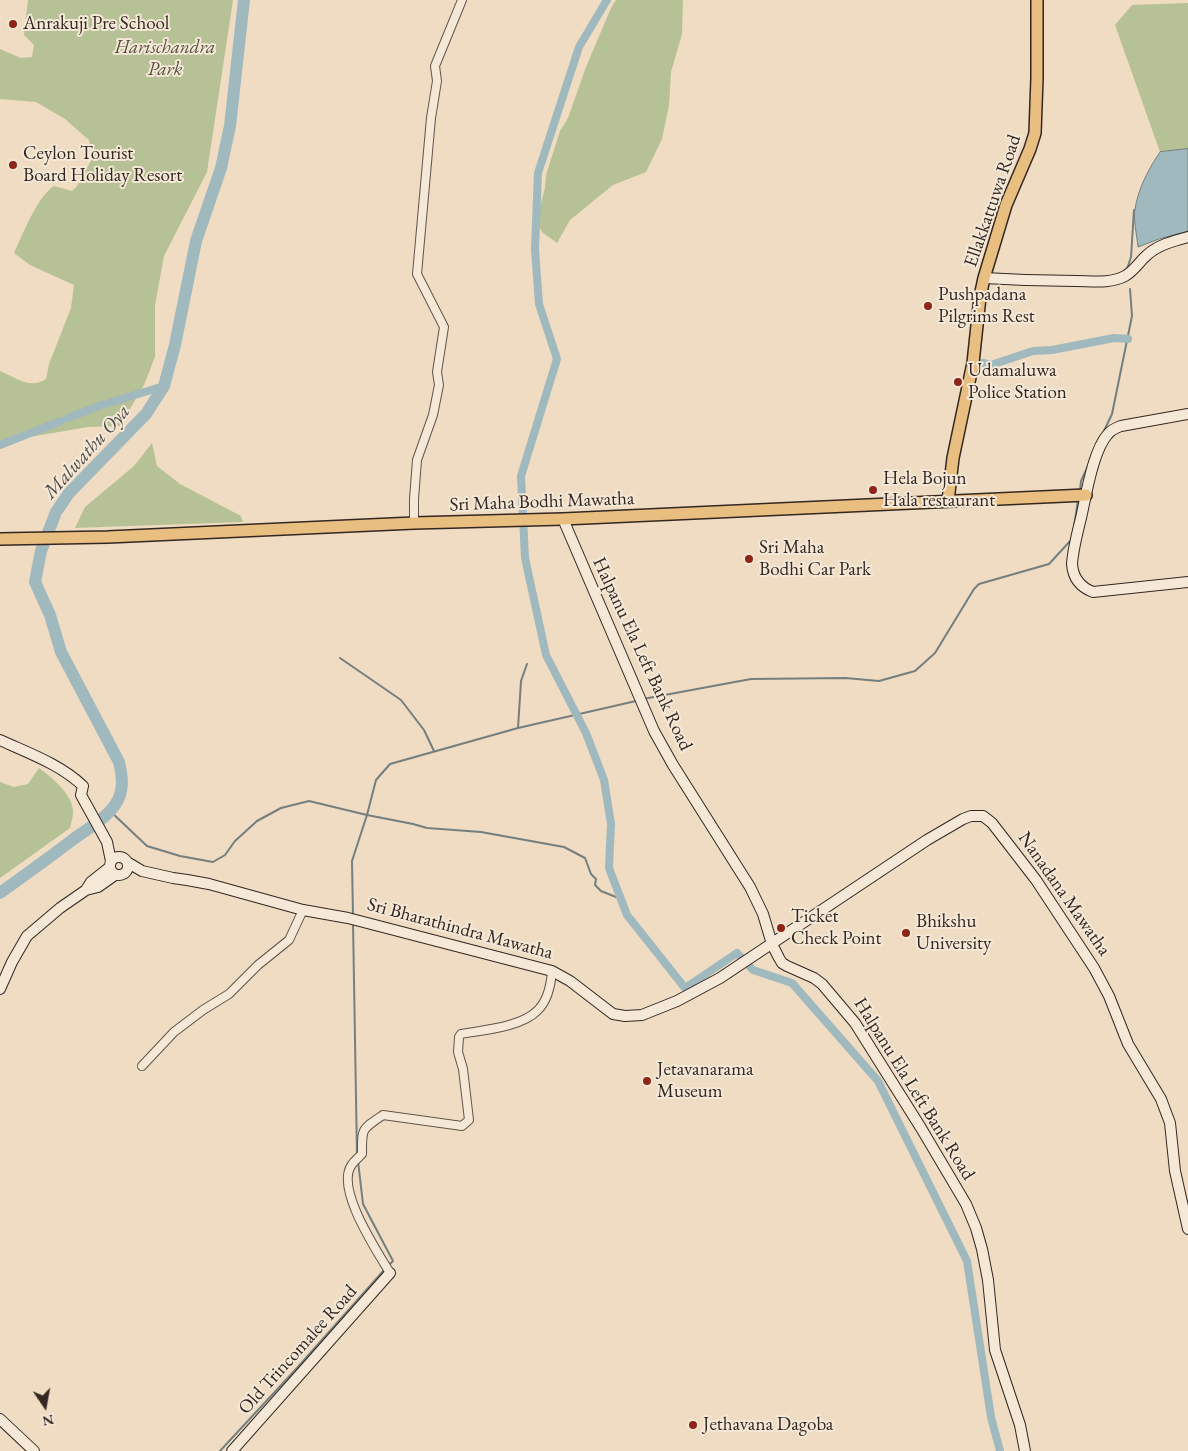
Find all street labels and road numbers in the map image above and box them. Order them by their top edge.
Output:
street label: Ellakkattuwa Road [960,132,1026,270]
street label: Sri Maha Bodhi Mawatha [449,487,635,517]
street label: Halpanu Ela Left Bank Road [587,554,697,754]
street label: Nanadana Mawatha [1013,827,1115,961]
street label: Sri Bharathindra Mawatha [365,893,555,965]
street label: Halpanu Ela Left Bank Road [849,994,979,1184]
street label: Old Trincomalee Road [234,1281,362,1419]

